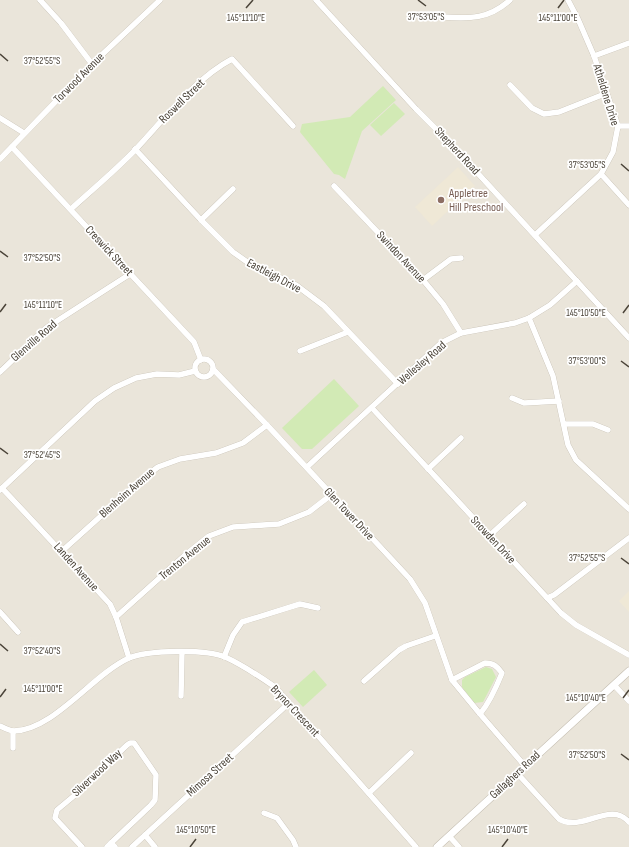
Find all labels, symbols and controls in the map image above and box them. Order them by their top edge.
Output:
text: 37°53'05"S [408,11,444,23]
text: 145°11'10"E [227,12,265,24]
text: 145°11'00"E [538,12,578,24]
street label: Torwood Avenue [51,49,108,106]
text: 37°52'55"S [24,55,60,67]
street label: Atheldene Drive [589,61,623,128]
street label: Roswell Street [156,75,208,127]
street label: Shepherd Road [431,124,483,178]
text: 37°53'05"S [569,159,605,171]
place label: Appletree Hill Preschool [448,186,503,215]
marker: Appletree Hill Preschool [436,195,446,205]
street label: Creswick Street [82,223,136,280]
street label: Swindon Avenue [373,228,429,286]
text: 37°52'50"S [24,252,60,264]
street label: Eastleigh Drive [244,255,304,297]
text: 145°11'10"E [24,299,62,311]
text: 145°10'50"E [566,307,606,319]
street label: Glenville Road [8,317,60,365]
street label: Wellesley Road [395,338,449,388]
text: 37°53'00"S [568,355,606,367]
text: 37°52'45"S [24,449,60,461]
street label: Blenheim Avenue [96,465,158,521]
street label: Glen Tower Drive [321,484,377,544]
street label: Snowden Drive [467,513,519,567]
street label: Trenton Avenue [156,532,214,583]
street label: Landen Avenue [50,540,102,595]
text: 37°52'55"S [569,552,605,564]
text: 37°52'40"S [23,645,61,657]
street label: Brynor Crescent [267,682,323,740]
text: 145°11'00"E [23,683,63,695]
text: 145°10'40"E [566,692,606,704]
street label: Silverwood Way [69,746,125,800]
street label: Gallaghers Road [487,748,543,802]
text: 37°52'50"S [569,749,605,761]
street label: Mimosa Street [183,750,237,800]
text: 145°10'50"E [176,824,216,836]
text: 145°10'40"E [488,824,528,836]

